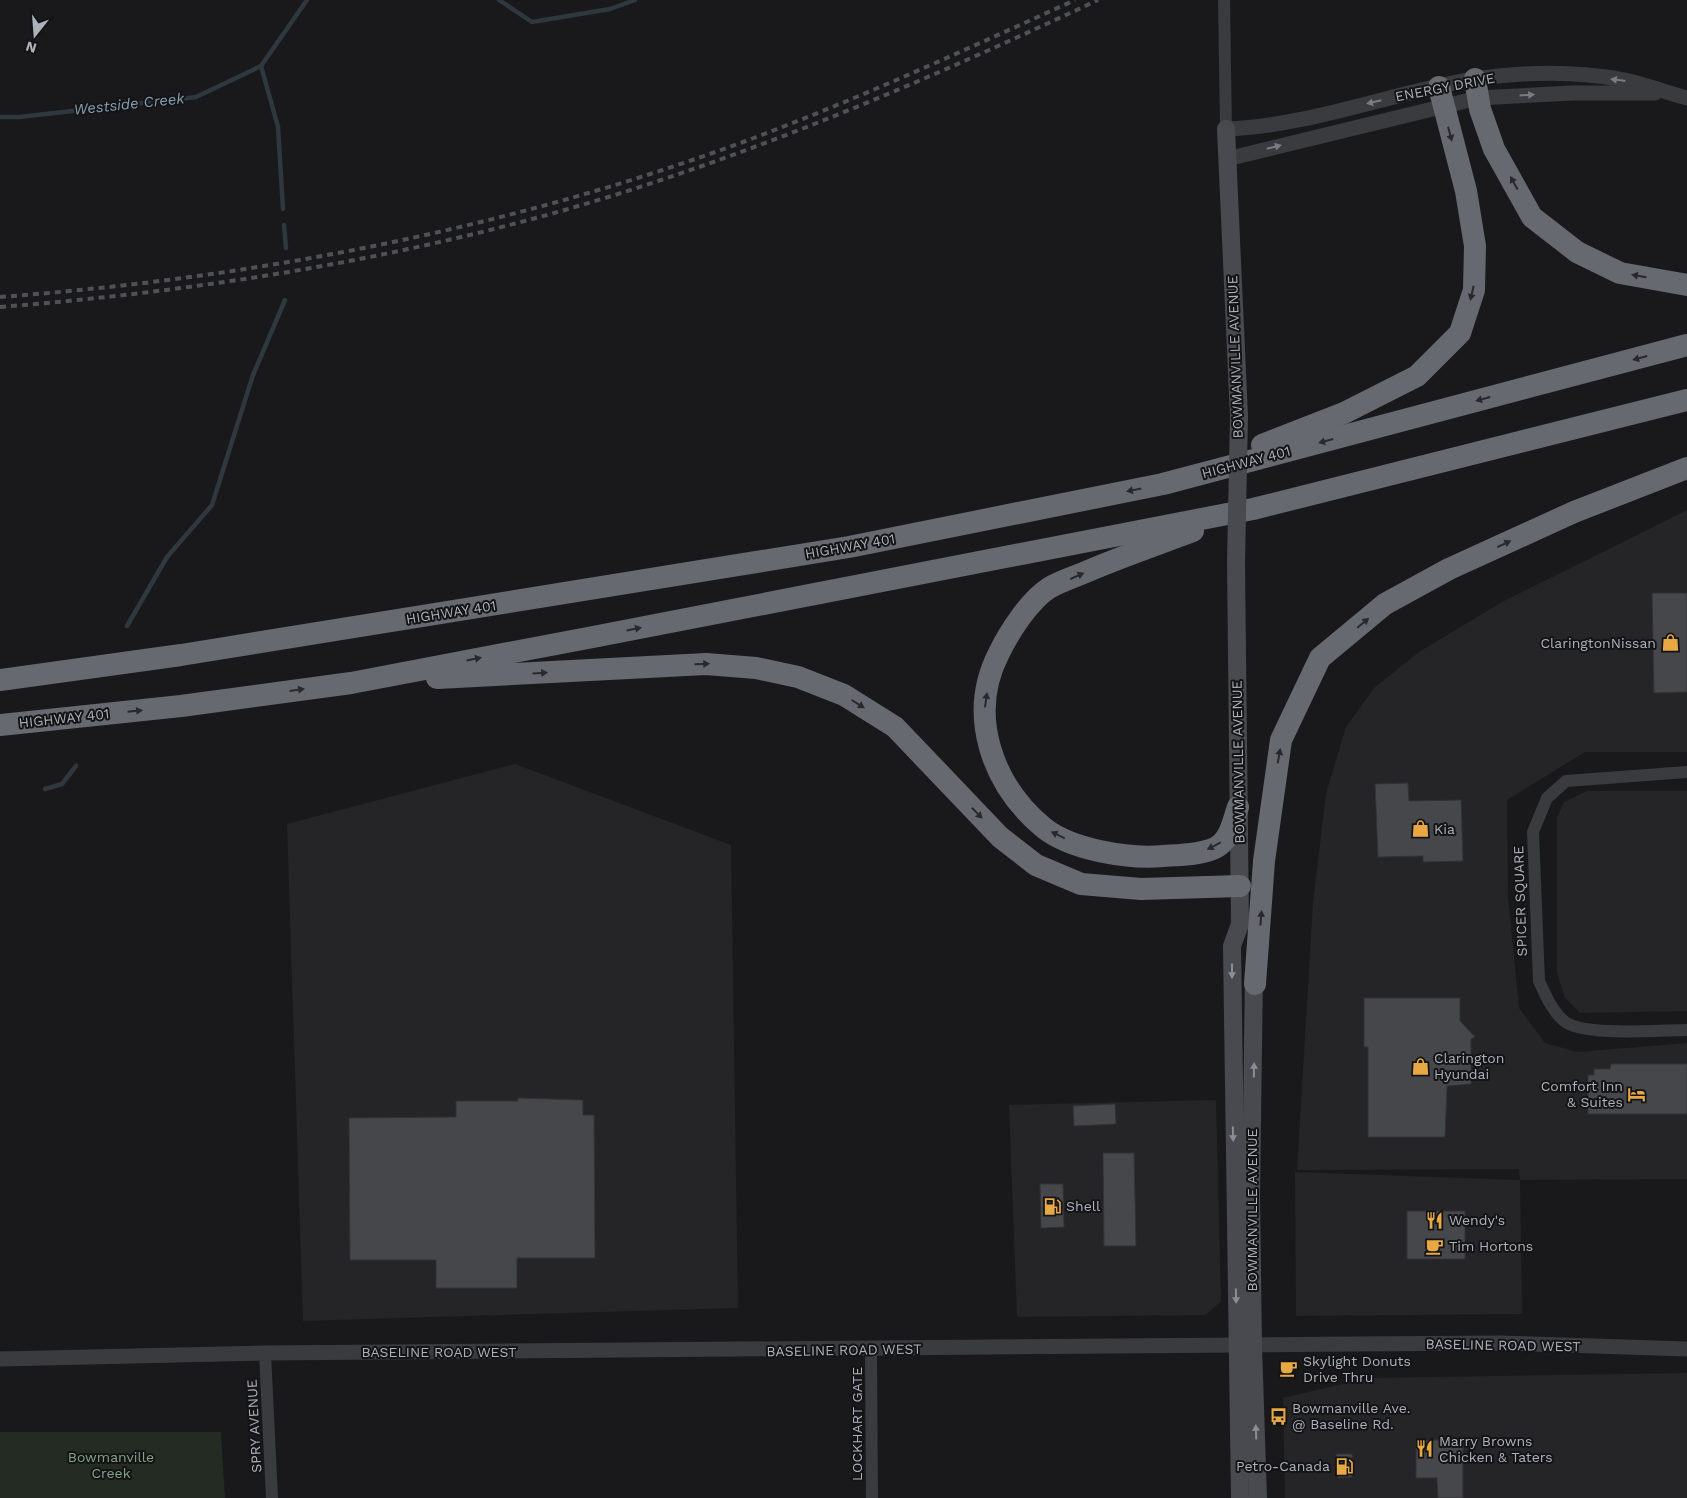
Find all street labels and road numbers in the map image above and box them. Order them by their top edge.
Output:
street label: ENERGY DRIVE [1394,69,1496,104]
street label: BOWMANVILLE AVENUE [1224,275,1246,439]
street label: HIGHWAY 401 [1200,442,1292,482]
street label: HIGHWAY 401 [804,530,896,562]
street label: HIGHWAY 401 [405,597,497,627]
street label: BOWMANVILLE AVENUE [1229,680,1247,844]
street label: HIGHWAY 401 [18,705,110,731]
street label: SPICER SQUARE [1510,845,1530,957]
street label: BOWMANVILLE AVENUE [1244,1128,1260,1292]
street label: BASELINE ROAD WEST [1425,1336,1581,1354]
street label: BASELINE ROAD WEST [766,1341,922,1359]
street label: BASELINE ROAD WEST [361,1344,517,1360]
street label: LOCKHART GATE [849,1367,865,1481]
street label: SPRY AVENUE [244,1379,264,1473]

